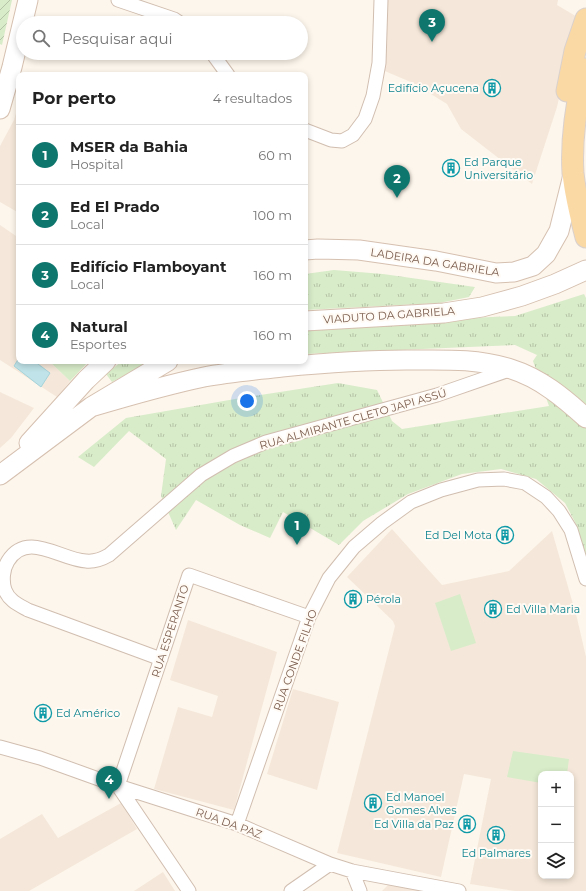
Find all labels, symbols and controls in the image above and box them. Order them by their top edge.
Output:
pin: 3 [419,9,445,42]
search box [16,16,308,60]
icon: search [30,27,52,49]
text: Pesquisar aqui [62,29,173,48]
building icon: Edifício Açucena [482,78,502,98]
place label: Edifício Açucena [388,81,479,95]
text: Por perto [32,88,116,108]
text: 4 resultados [213,90,292,106]
text: MSER da Bahia [70,137,188,156]
text: 1 [42,147,48,163]
text: 60 m [258,147,292,163]
place label: Ed Parque Universitário [464,155,533,182]
text: Hospital [70,156,123,172]
building icon: Ed Parque Universitário [441,158,461,178]
pin: 2 [384,165,410,198]
text: Ed El Prado [70,197,160,216]
text: 2 [41,207,49,223]
text: 100 m [253,207,292,223]
text: Local [70,216,104,232]
street label: LADEIRA DA GABRIELA [370,245,501,279]
text: Edifício Flamboyant [70,257,226,276]
text: 3 [41,267,49,283]
text: 160 m [254,267,292,283]
text: Local [70,276,104,292]
street label: VIADUTO DA GABRIELA [323,303,455,327]
text: Natural [70,317,128,336]
text: 4 [41,327,49,343]
text: 160 m [254,327,292,343]
text: Esportes [70,336,127,352]
street label: RUA ALMIRANTE CLETO JAPI ASSÚ [258,386,448,452]
your location [237,391,257,411]
pin: 1 [284,512,310,545]
building icon: Ed Del Mota [495,525,515,545]
place label: Ed Del Mota [425,528,492,542]
street label: RUA ESPERANTO [148,583,192,679]
building icon: Pérola [343,589,363,609]
place label: Pérola [366,592,401,606]
building icon: Ed Villa Maria [483,599,503,619]
place label: Ed Villa Maria [506,602,580,616]
street label: RUA CONDE FILHO [270,607,320,713]
building icon: Ed Américo [33,703,53,723]
place label: Ed Américo [56,706,120,720]
pin: 4 [96,766,122,799]
map controls [538,771,574,879]
button: + [538,771,574,807]
place label: Ed Manoel Gomes Alves [386,790,457,817]
building icon: Ed Manoel Gomes Alves [363,793,383,813]
street label: RUA DA PAZ [194,805,264,841]
button: − [538,807,574,843]
building icon: Ed Villa da Paz [457,814,477,834]
place label: Ed Villa da Paz [374,817,454,831]
building icon: Ed Palmares [486,825,506,845]
button: layers [538,843,574,879]
place label: Ed Palmares [461,846,531,860]

